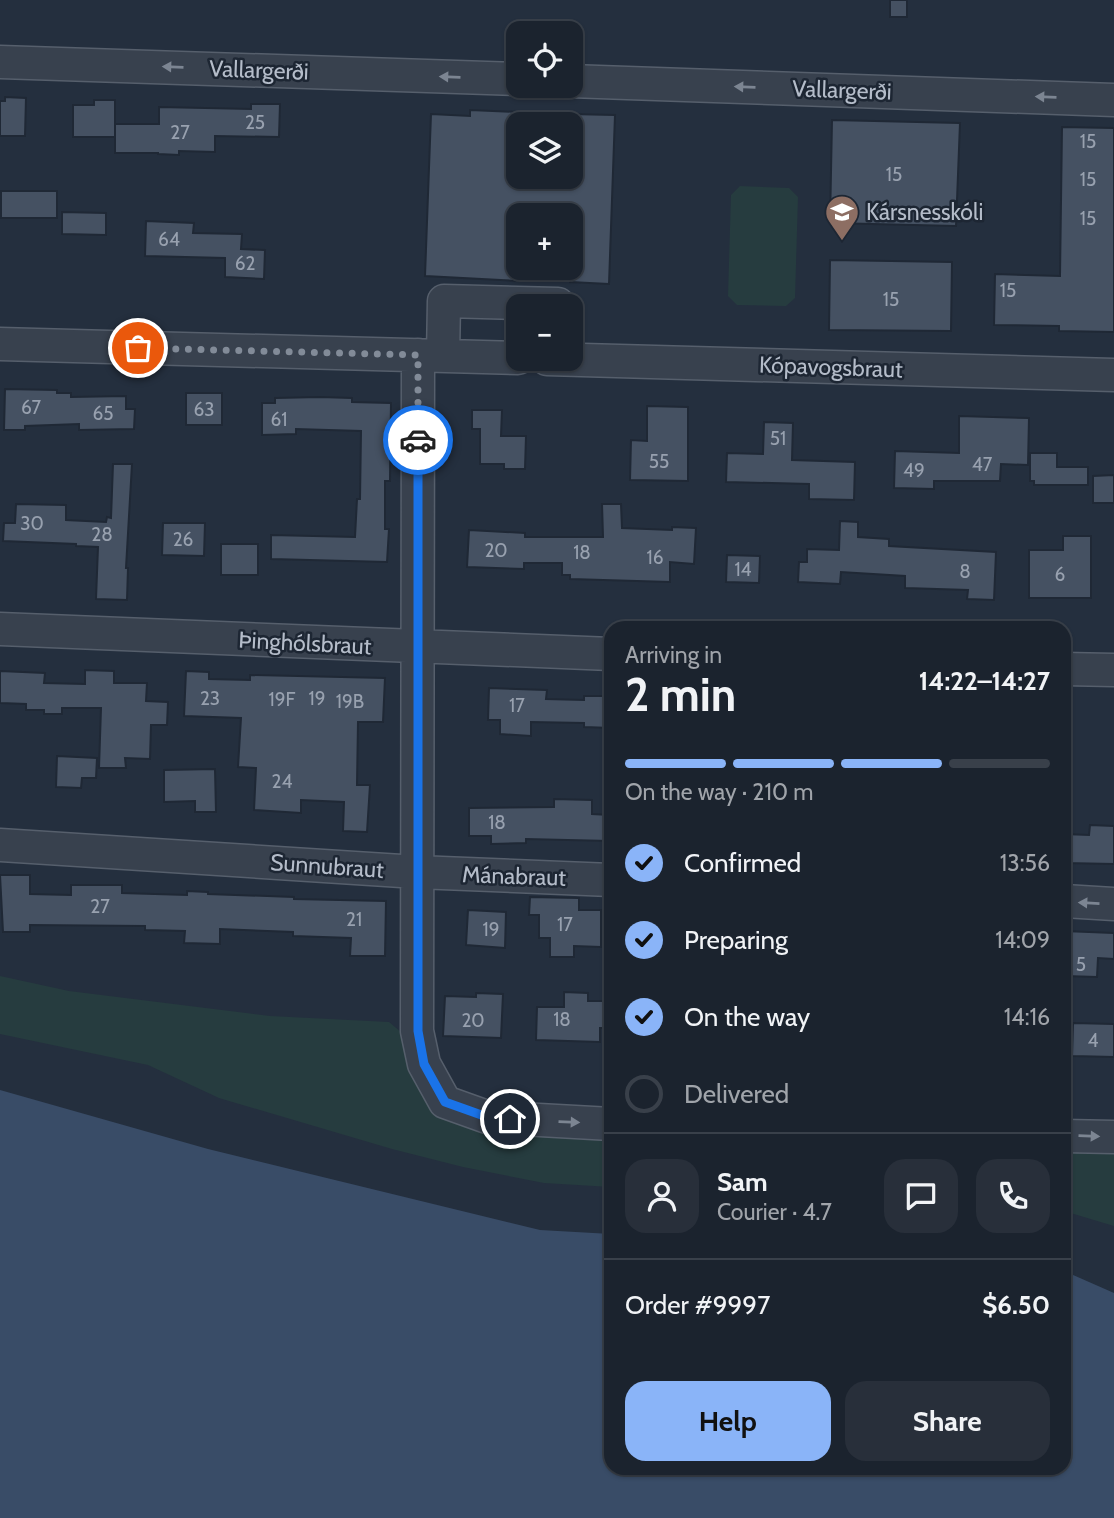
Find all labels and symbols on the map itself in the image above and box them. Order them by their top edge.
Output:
street label: Vallargerði [209,54,309,86]
one-way arrow [162,61,184,73]
one-way arrow [439,71,461,82]
street label: Vallargerði [792,74,892,106]
one-way arrow [734,81,756,92]
one-way arrow [1035,92,1057,103]
house number: 25 [245,111,265,134]
house number: 27 [170,121,190,144]
house number: 15 [1080,130,1096,153]
house number: 15 [886,163,902,186]
house number: 15 [1080,168,1096,191]
school or university icon: Kársnesskóli [823,193,861,242]
place label: Kársnesskóli [866,198,983,226]
house number: 15 [1080,207,1096,230]
house number: 64 [158,228,180,251]
house number: 62 [235,252,255,275]
house number: 15 [1000,279,1016,302]
house number: 15 [883,288,899,311]
pin [108,318,168,378]
street label: Kópavogsbraut [759,350,904,384]
house number: 67 [21,396,42,419]
house number: 63 [193,398,215,421]
house number: 65 [92,402,114,425]
courier [383,405,453,475]
house number: 61 [271,408,287,431]
house number: 51 [770,427,786,450]
house number: 55 [649,450,669,473]
house number: 47 [972,453,993,476]
house number: 49 [903,459,925,482]
house number: 30 [20,512,44,535]
house number: 28 [91,523,113,546]
house number: 26 [173,528,193,551]
house number: 20 [484,539,508,562]
house number: 18 [573,541,591,564]
house number: 16 [647,546,664,569]
house number: 14 [734,558,752,581]
house number: 8 [959,560,971,583]
house number: 6 [1055,563,1065,586]
street label: Þinghólsbraut [238,626,372,660]
house number: 23 [200,687,220,710]
house number: 19 [309,687,326,710]
house number: 19F [269,688,296,711]
house number: 19B [336,690,364,713]
house number: 17 [509,694,525,717]
house number: 24 [272,770,292,793]
house number: 18 [488,811,506,834]
street label: Sunnubraut [269,848,385,884]
street label: Mánabraut [461,860,567,892]
house number: 27 [90,895,110,918]
one-way arrow [1078,897,1100,908]
house number: 21 [346,908,362,931]
house number: 17 [557,913,573,936]
house number: 19 [483,918,500,941]
house number: 5 [1076,953,1086,976]
house number: 18 [553,1008,571,1031]
house number: 20 [461,1009,485,1032]
house number: 4 [1088,1029,1099,1052]
pin [480,1089,540,1149]
one-way arrow [558,1117,580,1128]
one-way arrow [1078,1131,1100,1142]

